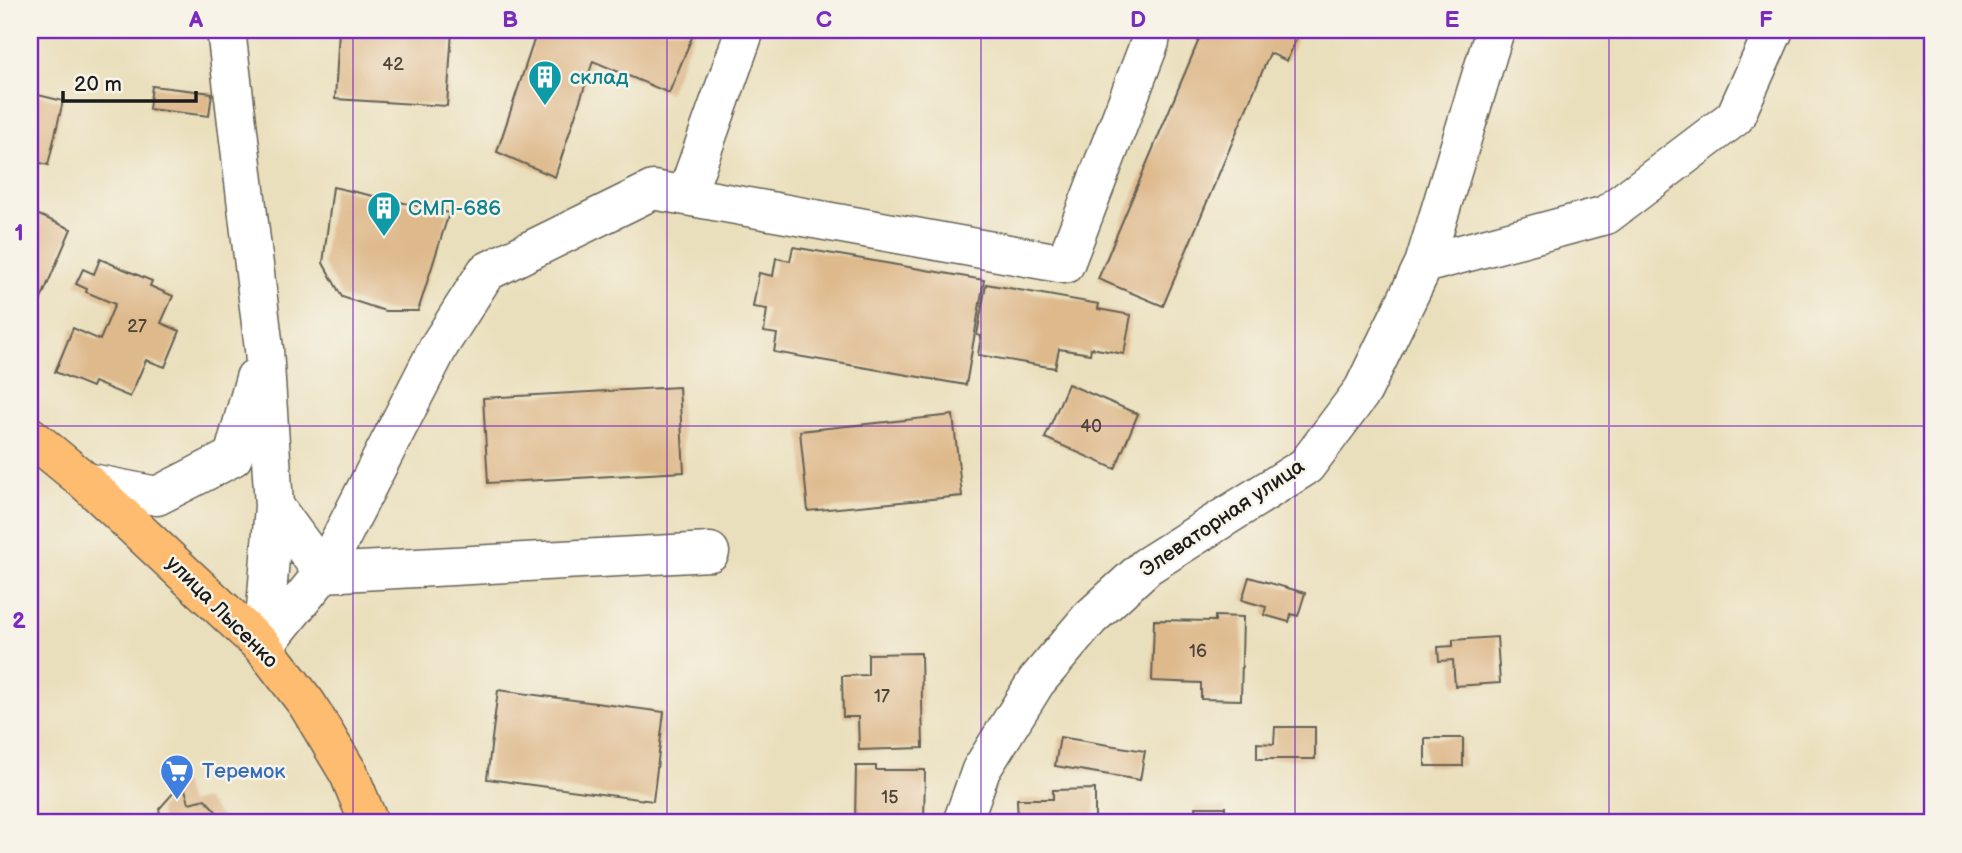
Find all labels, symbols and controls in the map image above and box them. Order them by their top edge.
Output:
text: A [188,6,204,34]
text: B [502,6,518,34]
text: C [816,6,832,34]
text: D [1130,6,1146,34]
text: E [1445,6,1460,34]
text: F [1759,6,1773,34]
house number: 42 [382,54,404,75]
building icon: склад [526,58,564,107]
scale bar [63,60,196,104]
place label: склад [570,65,629,90]
text: 20 m [74,72,122,97]
building icon: СМП-686 [365,189,403,238]
place label: СМП-686 [408,196,501,221]
text: 1 [14,219,24,247]
house number: 27 [127,316,147,337]
house number: 40 [1080,416,1102,437]
street label: Элеваторная улица [1135,453,1310,582]
street label: улица Лысенко [161,551,283,673]
text: 2 [12,607,26,635]
house number: 16 [1189,641,1207,662]
house number: 17 [874,686,890,707]
supermarket icon: Теремок [158,752,196,801]
place label: Теремок [202,759,285,784]
house number: 15 [881,787,899,808]

